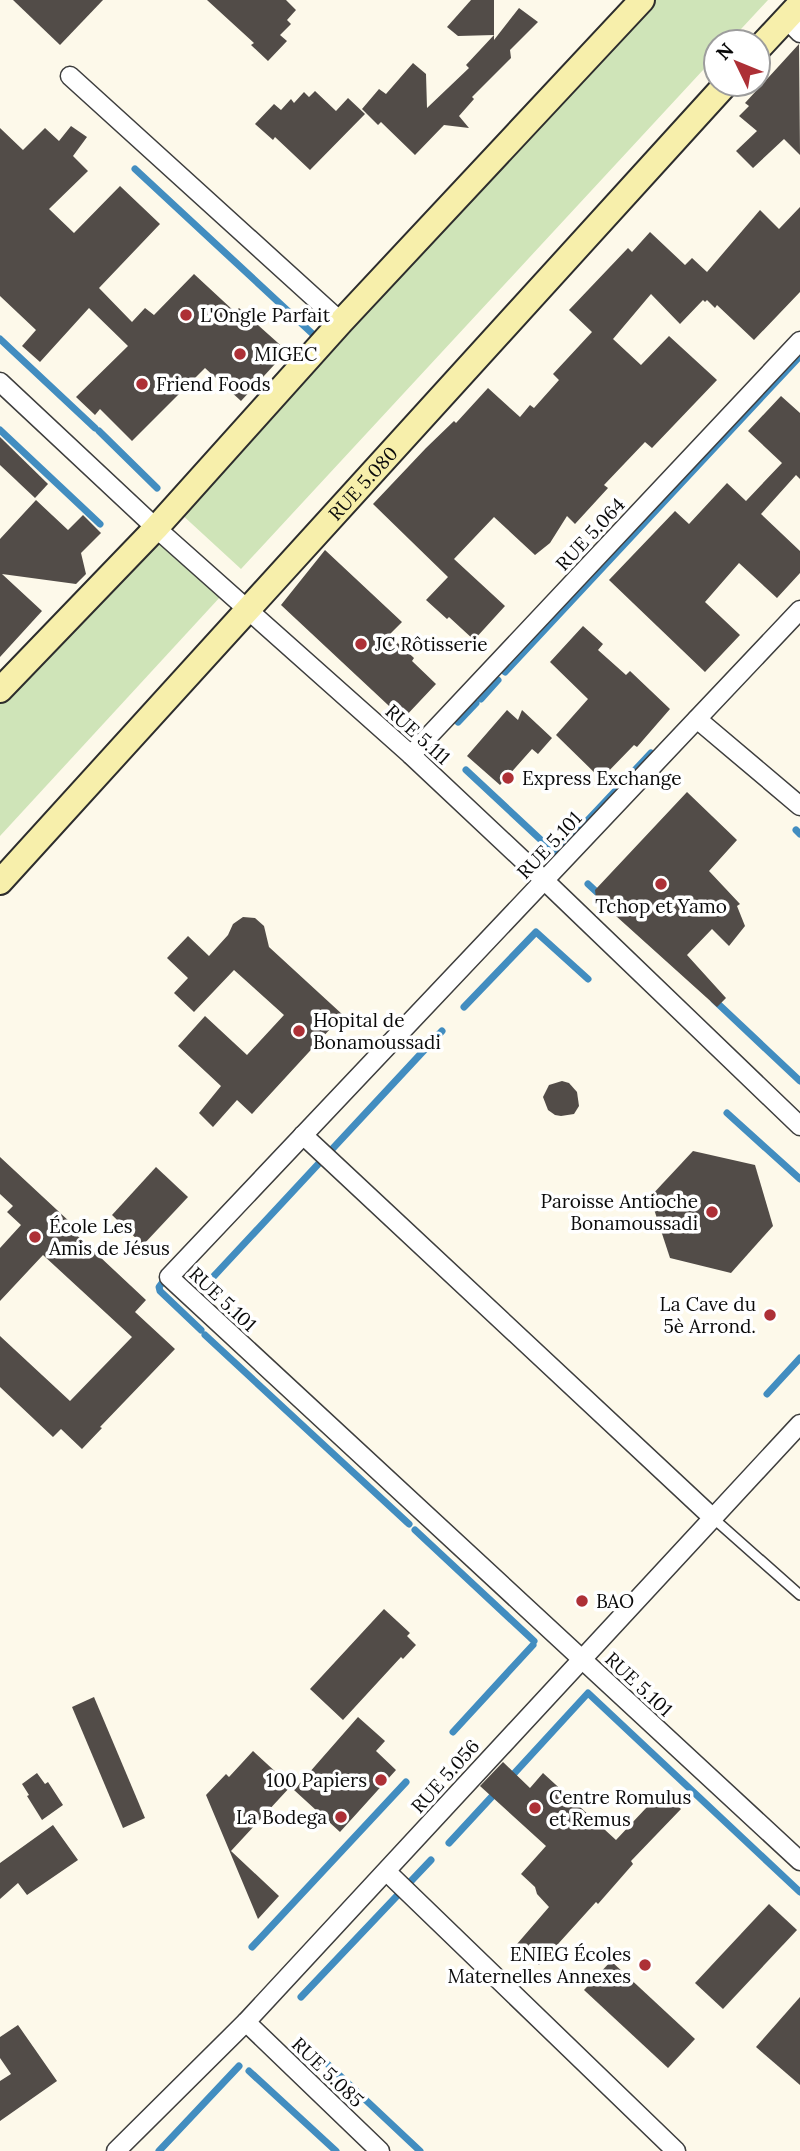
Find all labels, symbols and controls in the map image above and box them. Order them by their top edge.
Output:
north arrow [702,28,772,98]
text: N [711,38,739,65]
place label: L'Ongle Parfait [200,303,331,327]
marker: L'Ongle Parfait [178,307,194,323]
place label: MIGEC [254,342,317,366]
marker: MIGEC [232,346,248,362]
place label: Friend Foods [156,372,271,396]
marker: Friend Foods [134,376,150,392]
street label: RUE 5.080 [323,441,403,525]
street label: RUE 5.064 [550,493,630,575]
place label: JC Rôtisserie [374,632,488,656]
marker: JC Rôtisserie [353,636,369,652]
street label: RUE 5.111 [381,699,455,769]
place label: Express Exchange [522,766,682,790]
marker: Express Exchange [500,770,516,786]
street label: RUE 5.101 [512,806,586,884]
marker: Tchop et Yamo [653,876,669,892]
place label: Tchop et Yamo [595,894,727,918]
place label: Hopital de Bonamoussadi [313,1008,441,1054]
marker: Hopital de Bonamoussadi [291,1023,307,1039]
place label: Paroisse Antioche Bonamoussadi [541,1189,698,1235]
marker: Paroisse Antioche Bonamoussadi [704,1204,720,1220]
place label: École Les Amis de Jésus [48,1214,170,1260]
marker: École Les Amis de Jésus [27,1229,43,1245]
street label: RUE 5.101 [184,1262,262,1336]
place label: La Cave du 5è Arrond. [659,1292,756,1338]
marker: La Cave du 5è Arrond. [762,1307,778,1323]
place label: BAO [596,1589,634,1613]
marker: BAO [574,1593,590,1609]
street label: RUE 5.101 [600,1647,678,1721]
street label: RUE 5.056 [406,1734,484,1818]
place label: 100 Papiers [266,1768,367,1792]
marker: 100 Papiers [373,1772,389,1788]
place label: Centre Romulus et Remus [549,1785,691,1831]
marker: Centre Romulus et Remus [527,1800,543,1816]
place label: La Bodega [236,1805,327,1829]
marker: La Bodega [333,1809,349,1825]
place label: ENIEG Écoles Maternelles Annexes [448,1942,631,1988]
marker: ENIEG Écoles Maternelles Annexes [637,1957,653,1973]
street label: RUE 5.085 [287,2032,369,2112]

